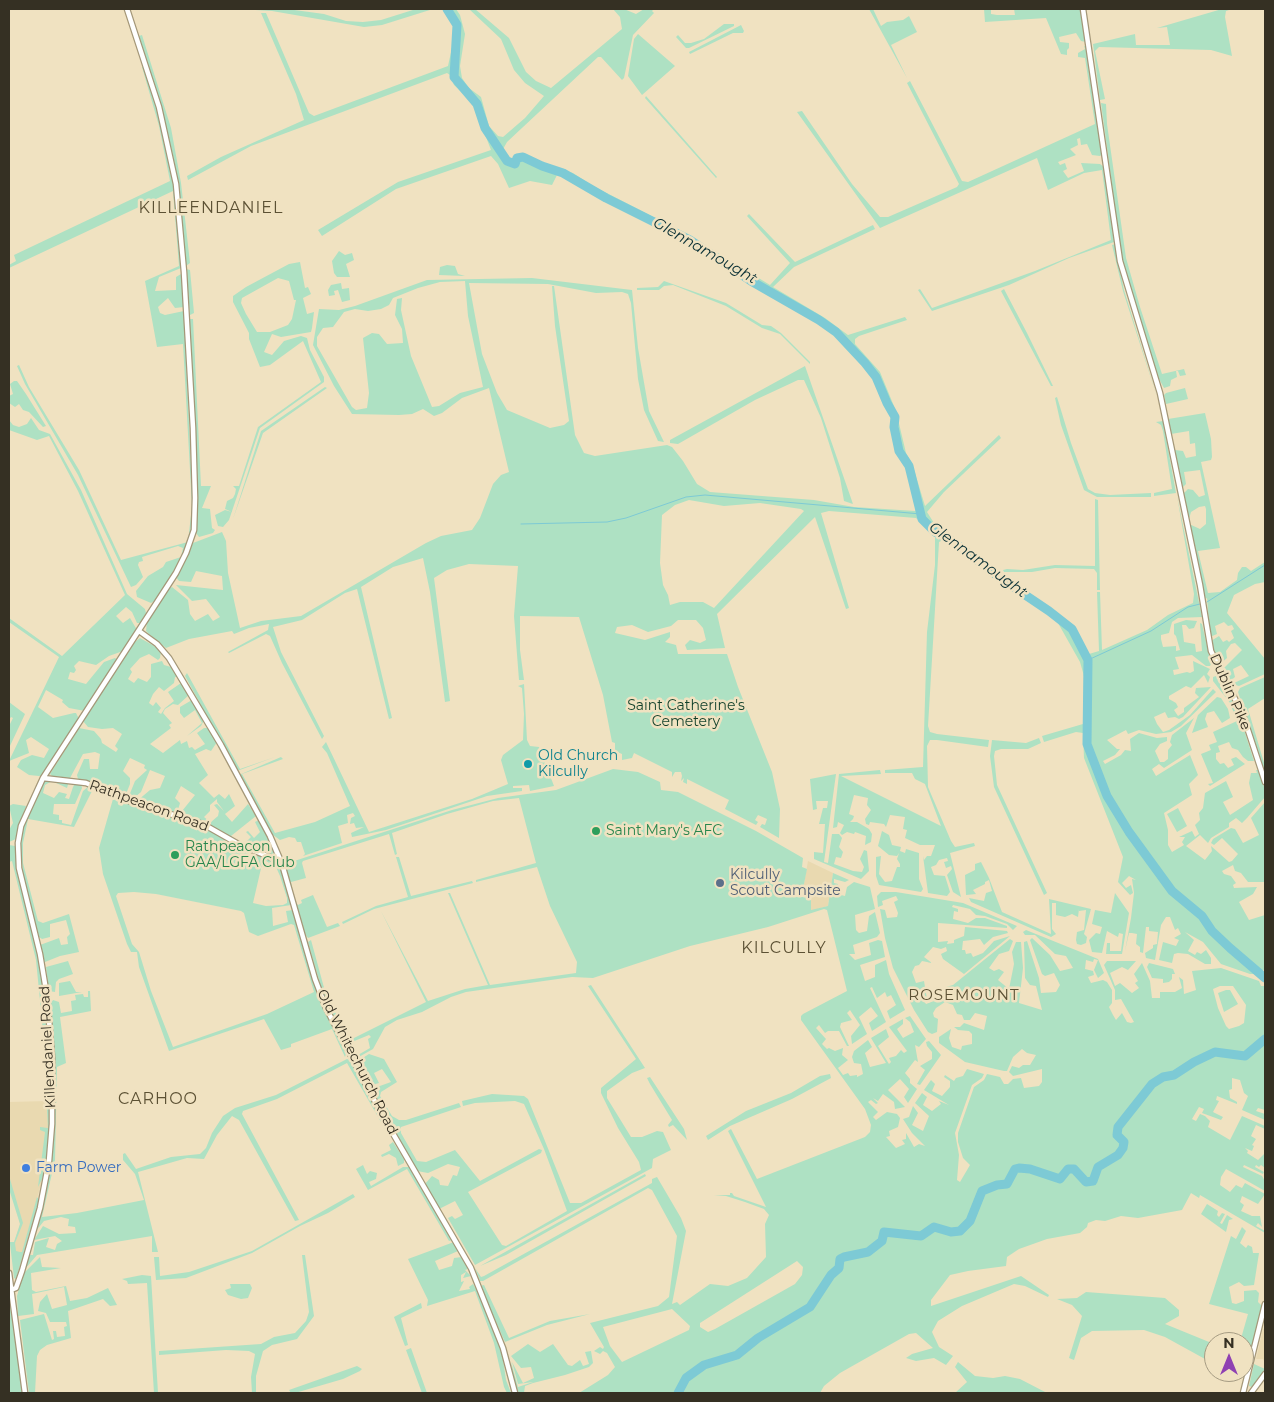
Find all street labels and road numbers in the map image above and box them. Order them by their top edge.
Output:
street label: Dublin Pike [1206,651,1254,733]
street label: Rathpeacon Road [87,777,211,835]
street label: Killendaniel Road [36,985,60,1109]
street label: Old Whitechurch Road [313,987,401,1137]

